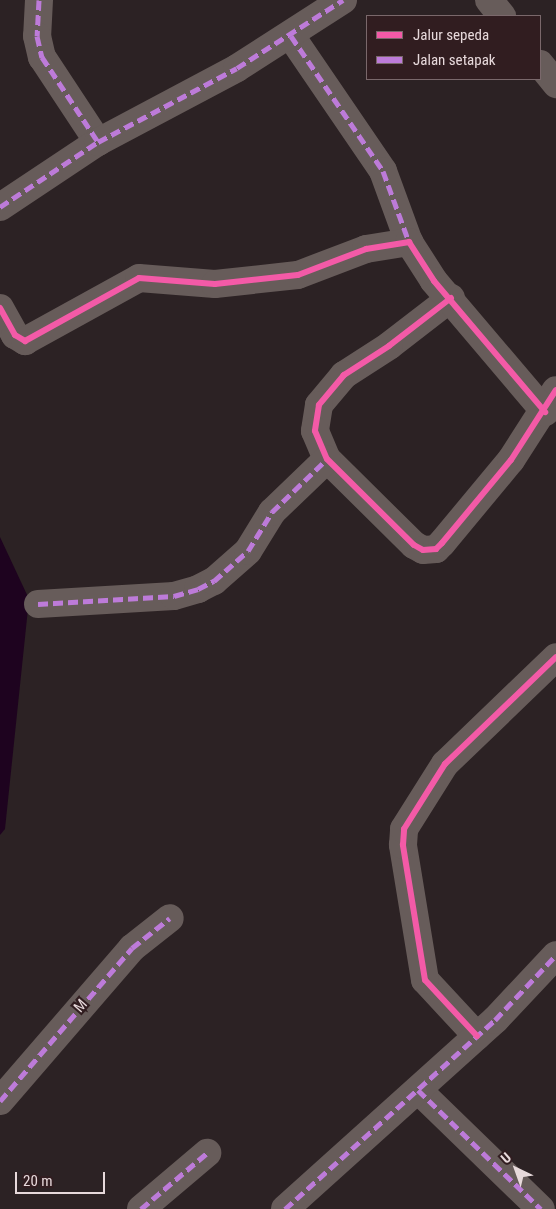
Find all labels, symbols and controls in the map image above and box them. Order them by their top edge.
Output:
legend [366,15,541,80]
text: Jalur sepeda [413,26,489,44]
text: Jalan setapak [413,51,496,69]
street label: M [70,996,92,1016]
north arrow [491,1144,541,1194]
text: U [498,1149,514,1166]
scale bar [18,1162,108,1194]
text: 20 m [23,1172,53,1190]

